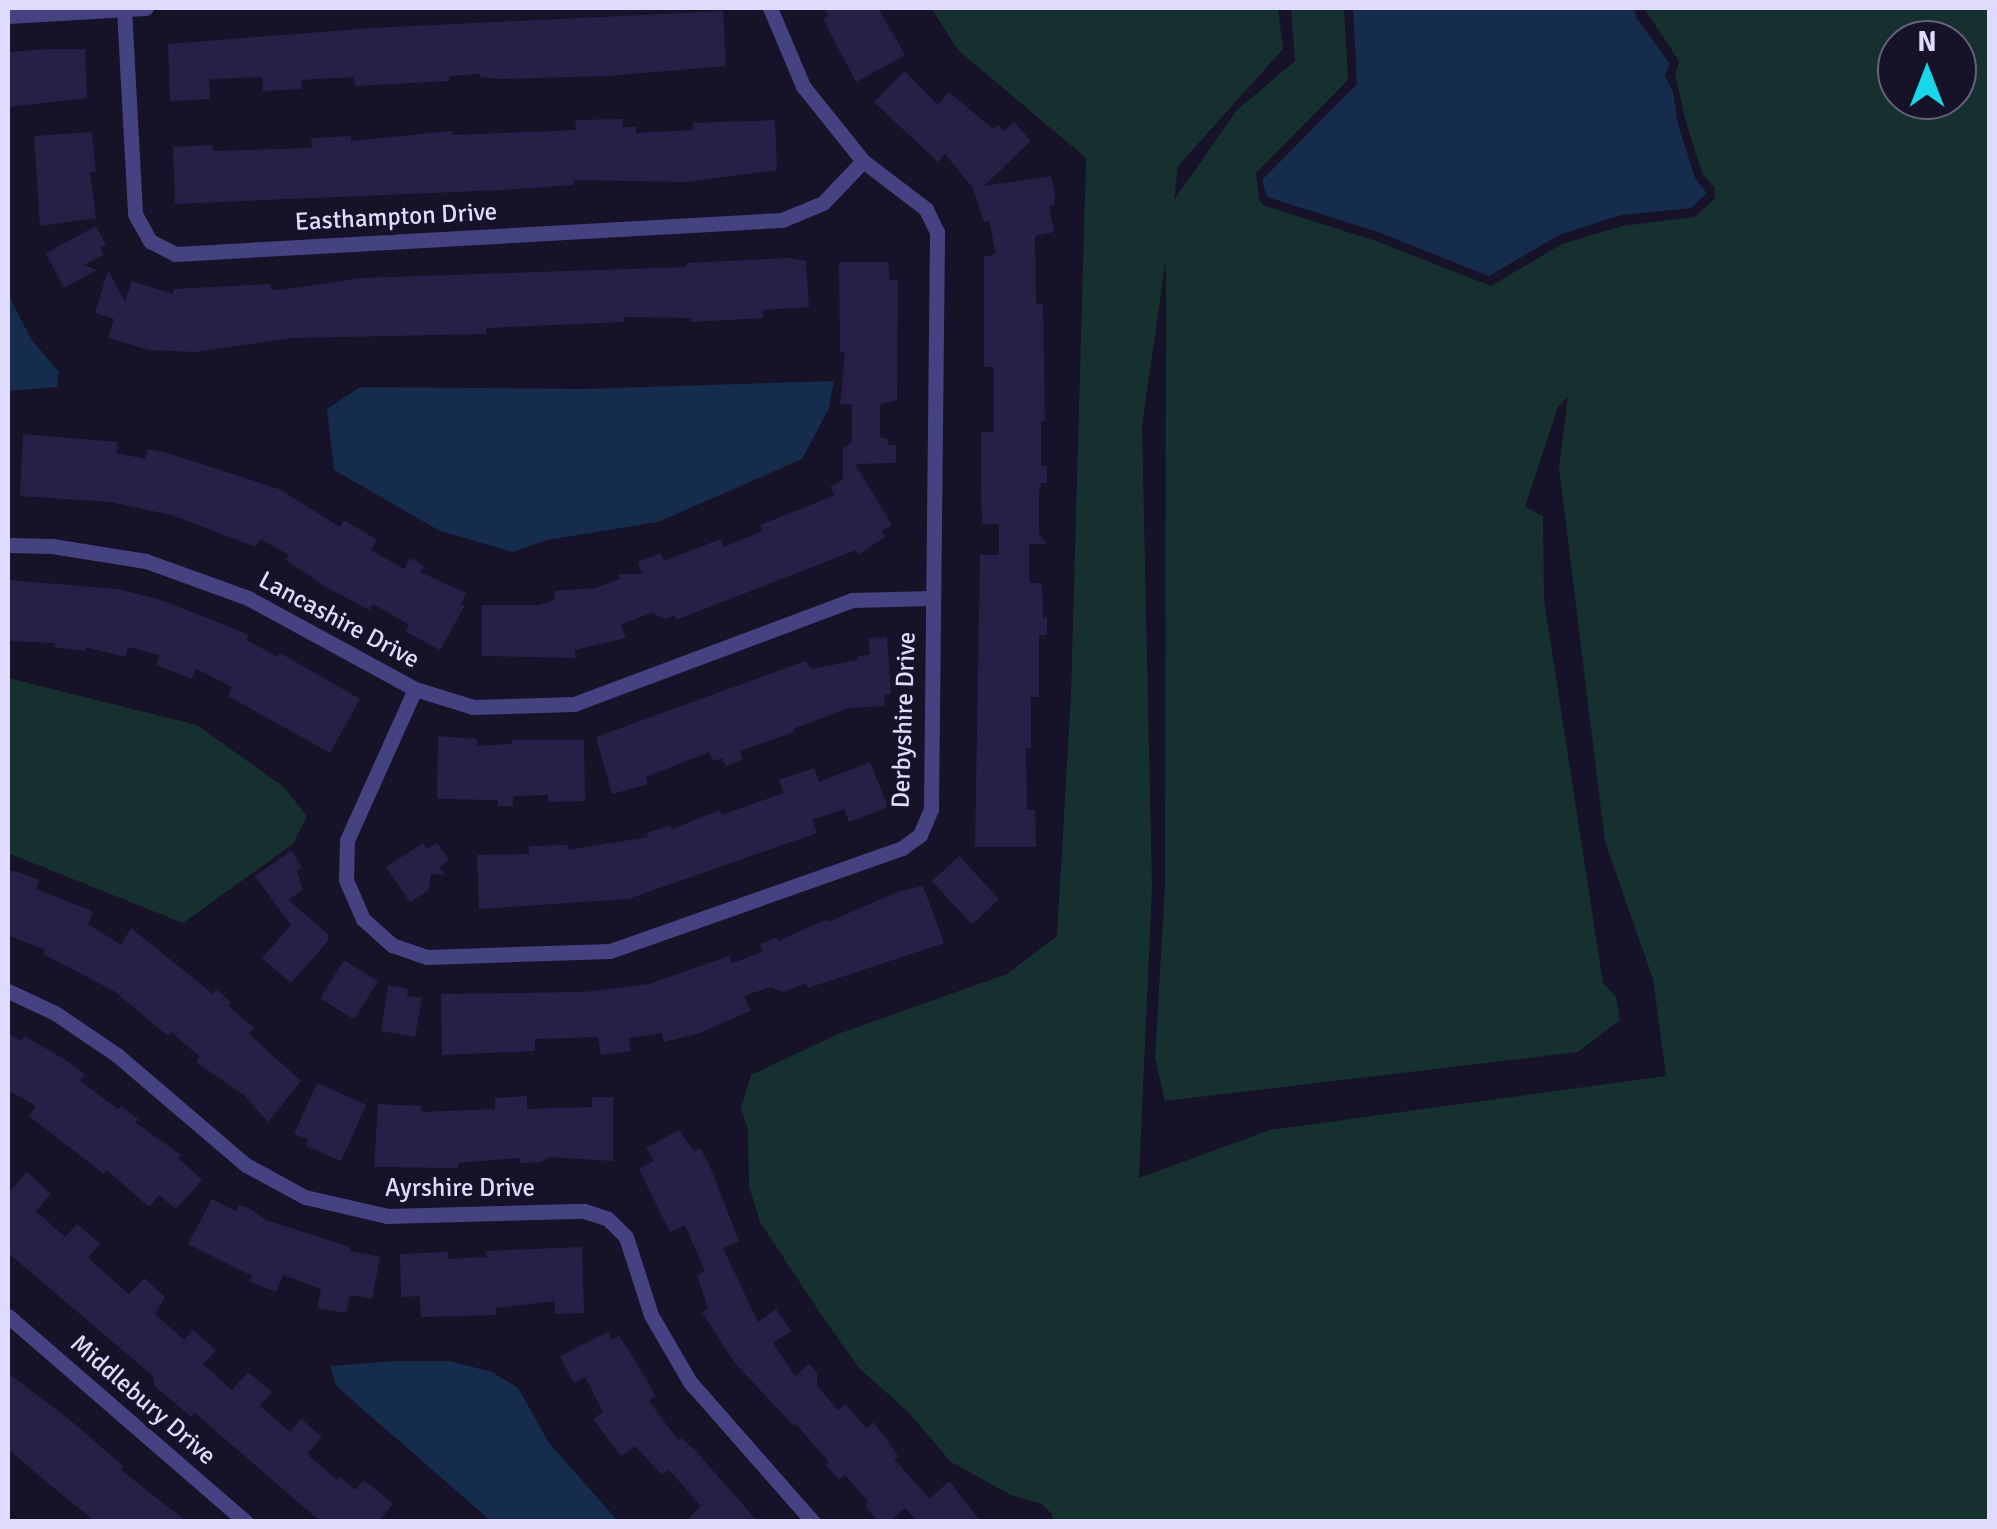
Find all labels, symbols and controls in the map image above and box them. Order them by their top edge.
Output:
north arrow [1877,20,1977,120]
text: N [1917,25,1937,59]
street label: Easthampton Drive [294,197,498,237]
street label: Lancashire Drive [254,565,424,675]
street label: Derbyshire Drive [886,631,922,809]
street label: Ayrshire Drive [385,1173,535,1203]
street label: Middlebury Drive [64,1329,222,1471]

